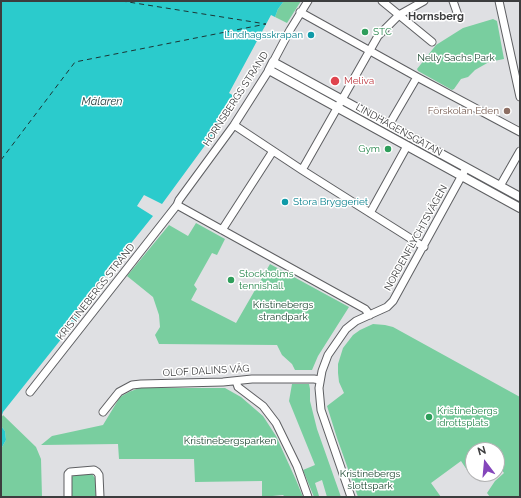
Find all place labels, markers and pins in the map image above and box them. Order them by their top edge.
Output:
place label: STC [373,26,392,38]
marker: STC [360,27,370,37]
place label: Lindhagsskrapan [224,29,303,41]
marker: Lindhagsskrapan [306,30,316,40]
marker: Meliva [329,75,341,87]
place label: Meliva [344,75,374,87]
place label: Förskolan Eden [428,105,499,117]
marker: Förskolan Eden [502,106,512,116]
place label: Gym [358,143,380,155]
marker: Gym [383,144,393,154]
place label: Stora Bryggeriet [293,196,368,208]
marker: Stora Bryggeriet [280,197,290,207]
place label: Stockholms tennishall [239,268,294,292]
marker: Stockholms tennishall [226,275,236,285]
place label: Kristinebergs idrottsplats [437,405,498,428]
marker: Kristinebergs idrottsplats [424,412,434,422]

